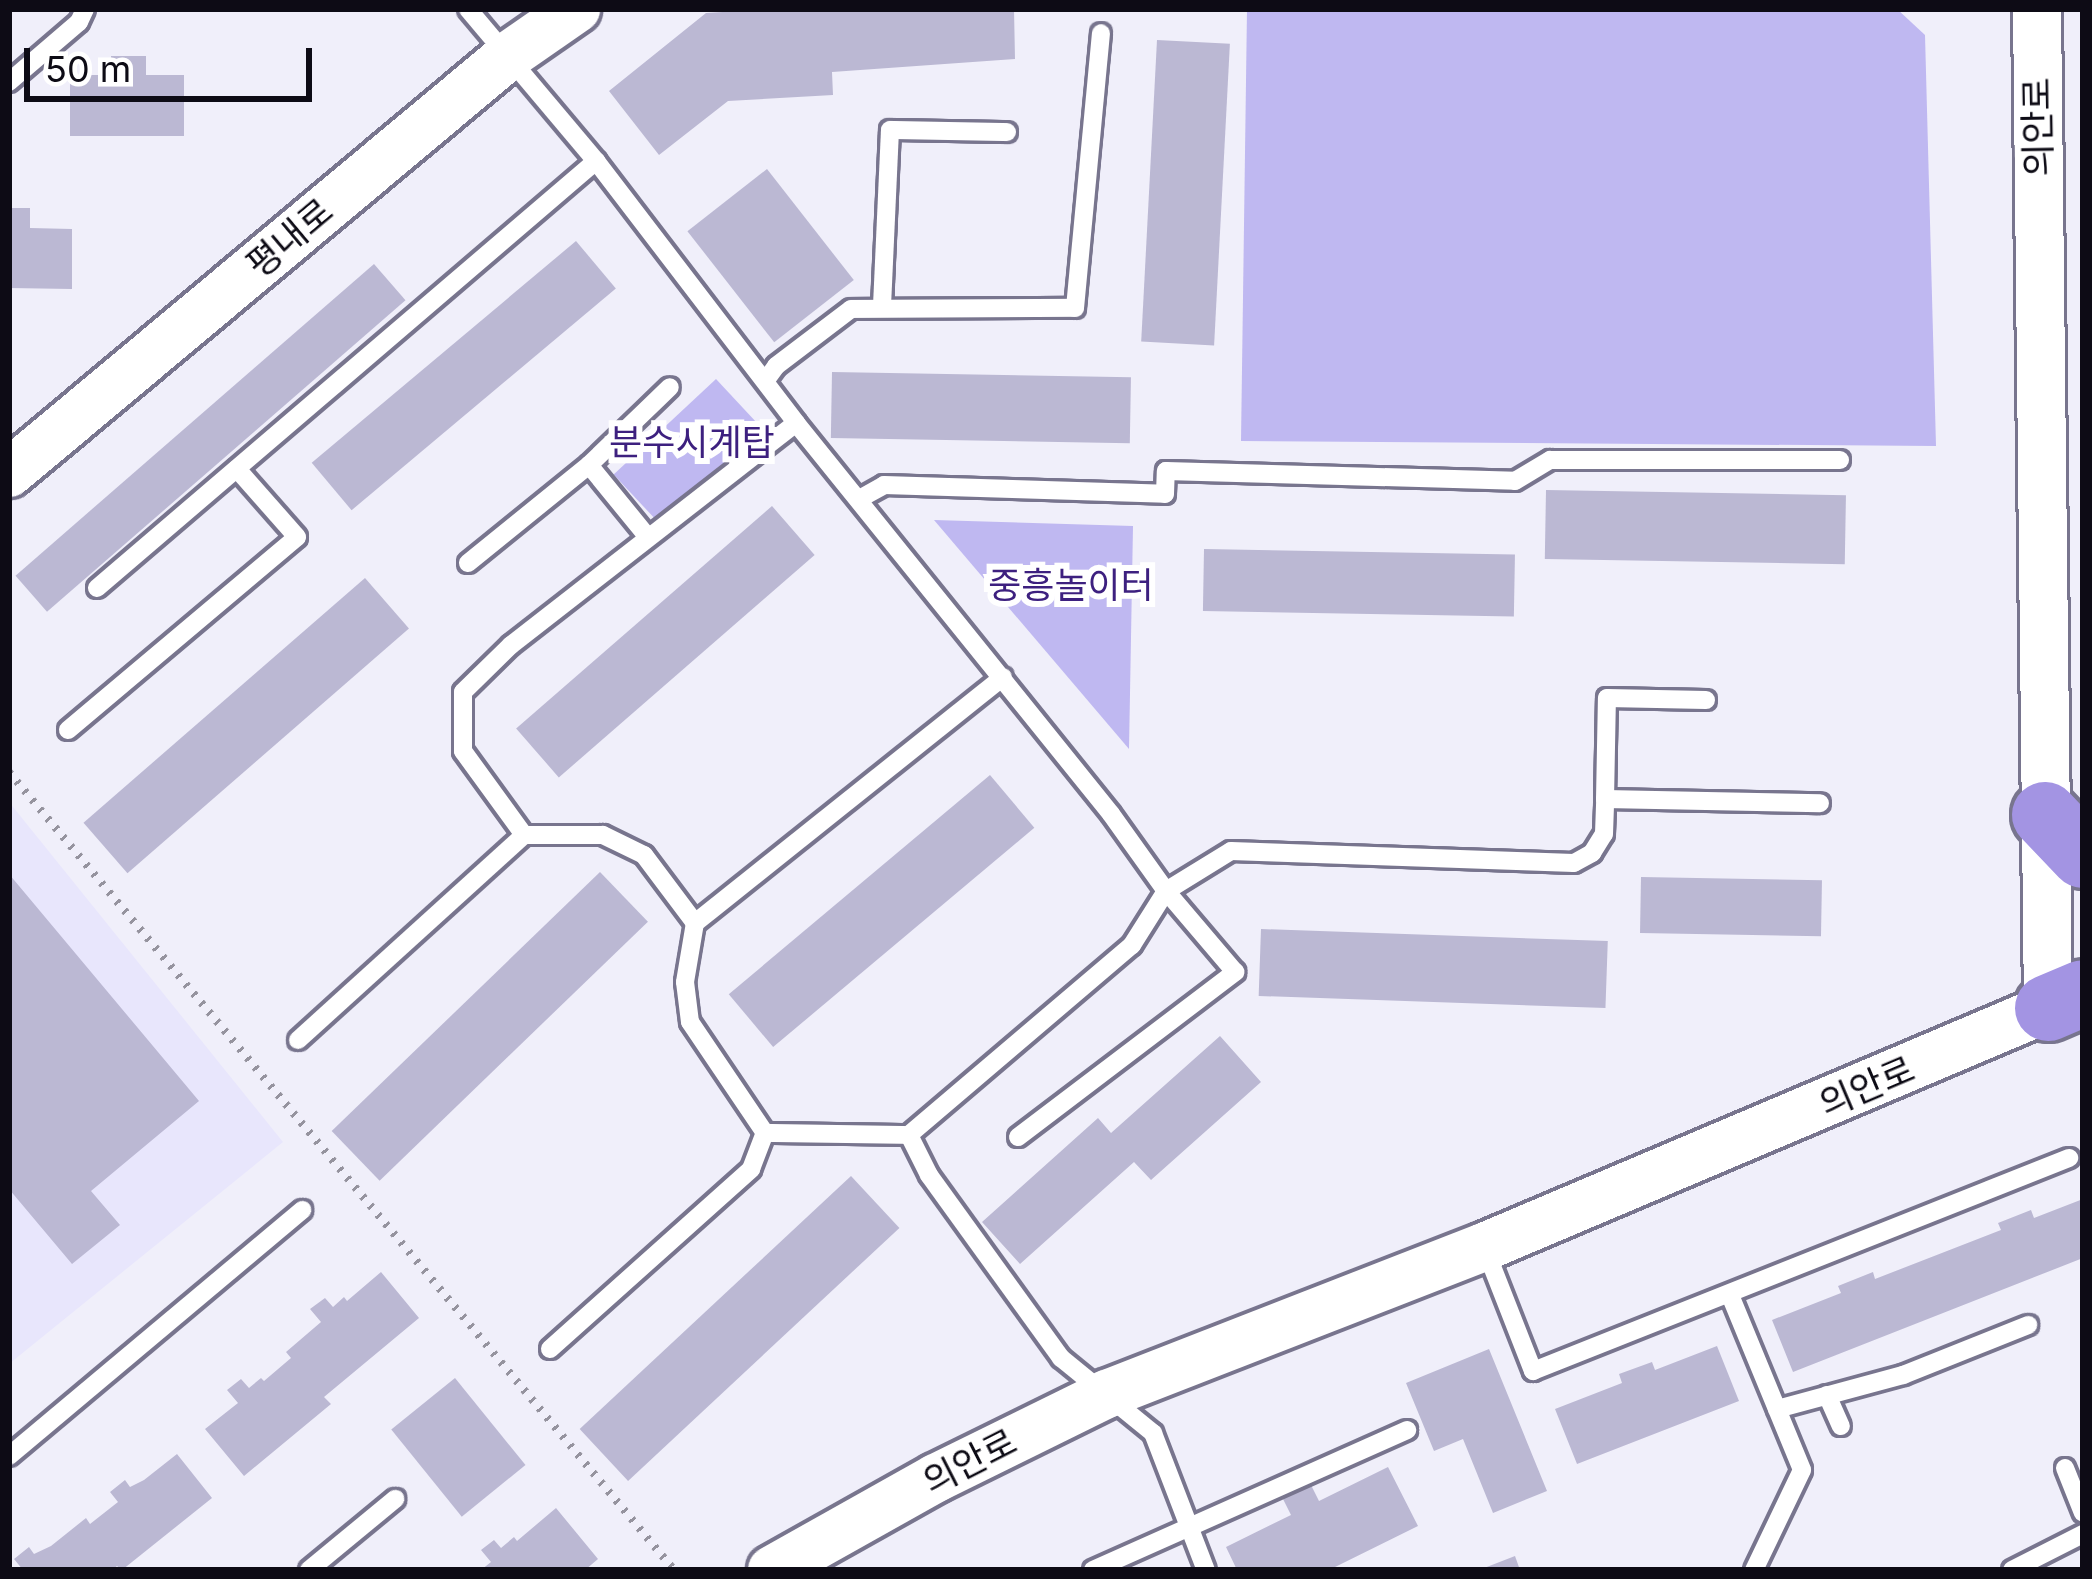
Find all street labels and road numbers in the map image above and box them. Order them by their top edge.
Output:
street label: 의안로 [2016,77,2060,177]
street label: 평내로 [238,190,342,286]
street label: 의안로 [1813,1048,1921,1126]
street label: 의안로 [916,1420,1024,1504]

